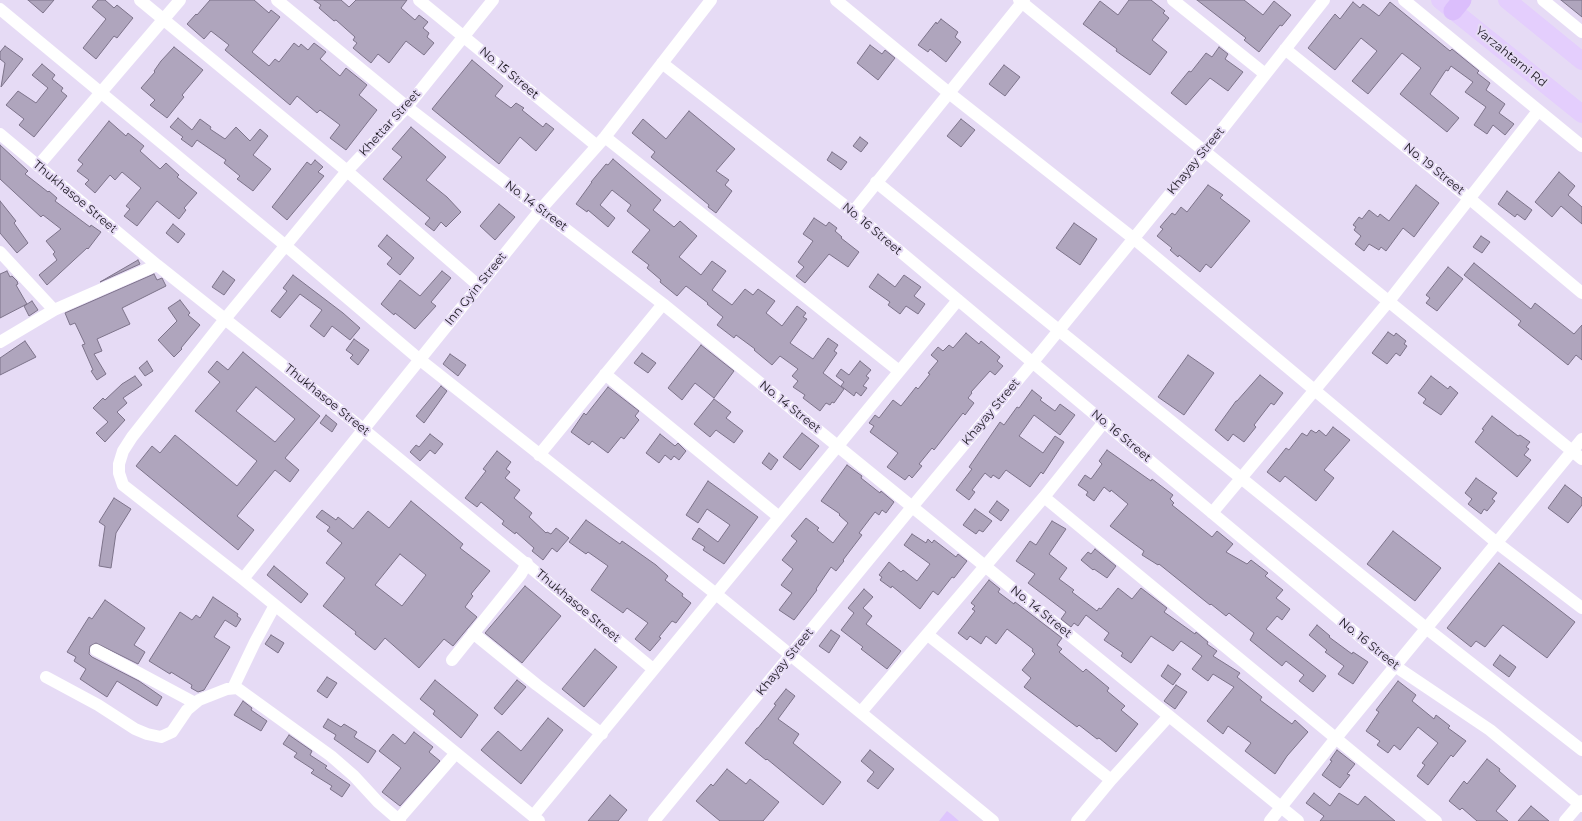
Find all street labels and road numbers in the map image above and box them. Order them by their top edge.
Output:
street label: Yarzahtarni Rd [1472,24,1550,90]
street label: No. 15 Street [476,44,542,102]
street label: Khettar Street [356,87,424,159]
street label: Khayay Street [1164,124,1228,198]
street label: No. 19 Street [1401,140,1467,198]
street label: Thukhasoe Street [30,158,120,236]
street label: No. 14 Street [502,178,570,234]
street label: No. 16 Street [839,200,905,258]
street label: Inn Gyin Street [442,250,510,328]
street label: Thukhasoe Street [281,361,373,439]
street label: Khayay Street [959,376,1023,448]
street label: No. 14 Street [757,378,823,436]
street label: No. 16 Street [1088,407,1154,465]
street label: Thukhasoe Street [533,567,623,645]
street label: No. 14 Street [1008,583,1074,641]
street label: No. 16 Street [1336,615,1402,673]
street label: Khayay Street [753,625,817,699]

